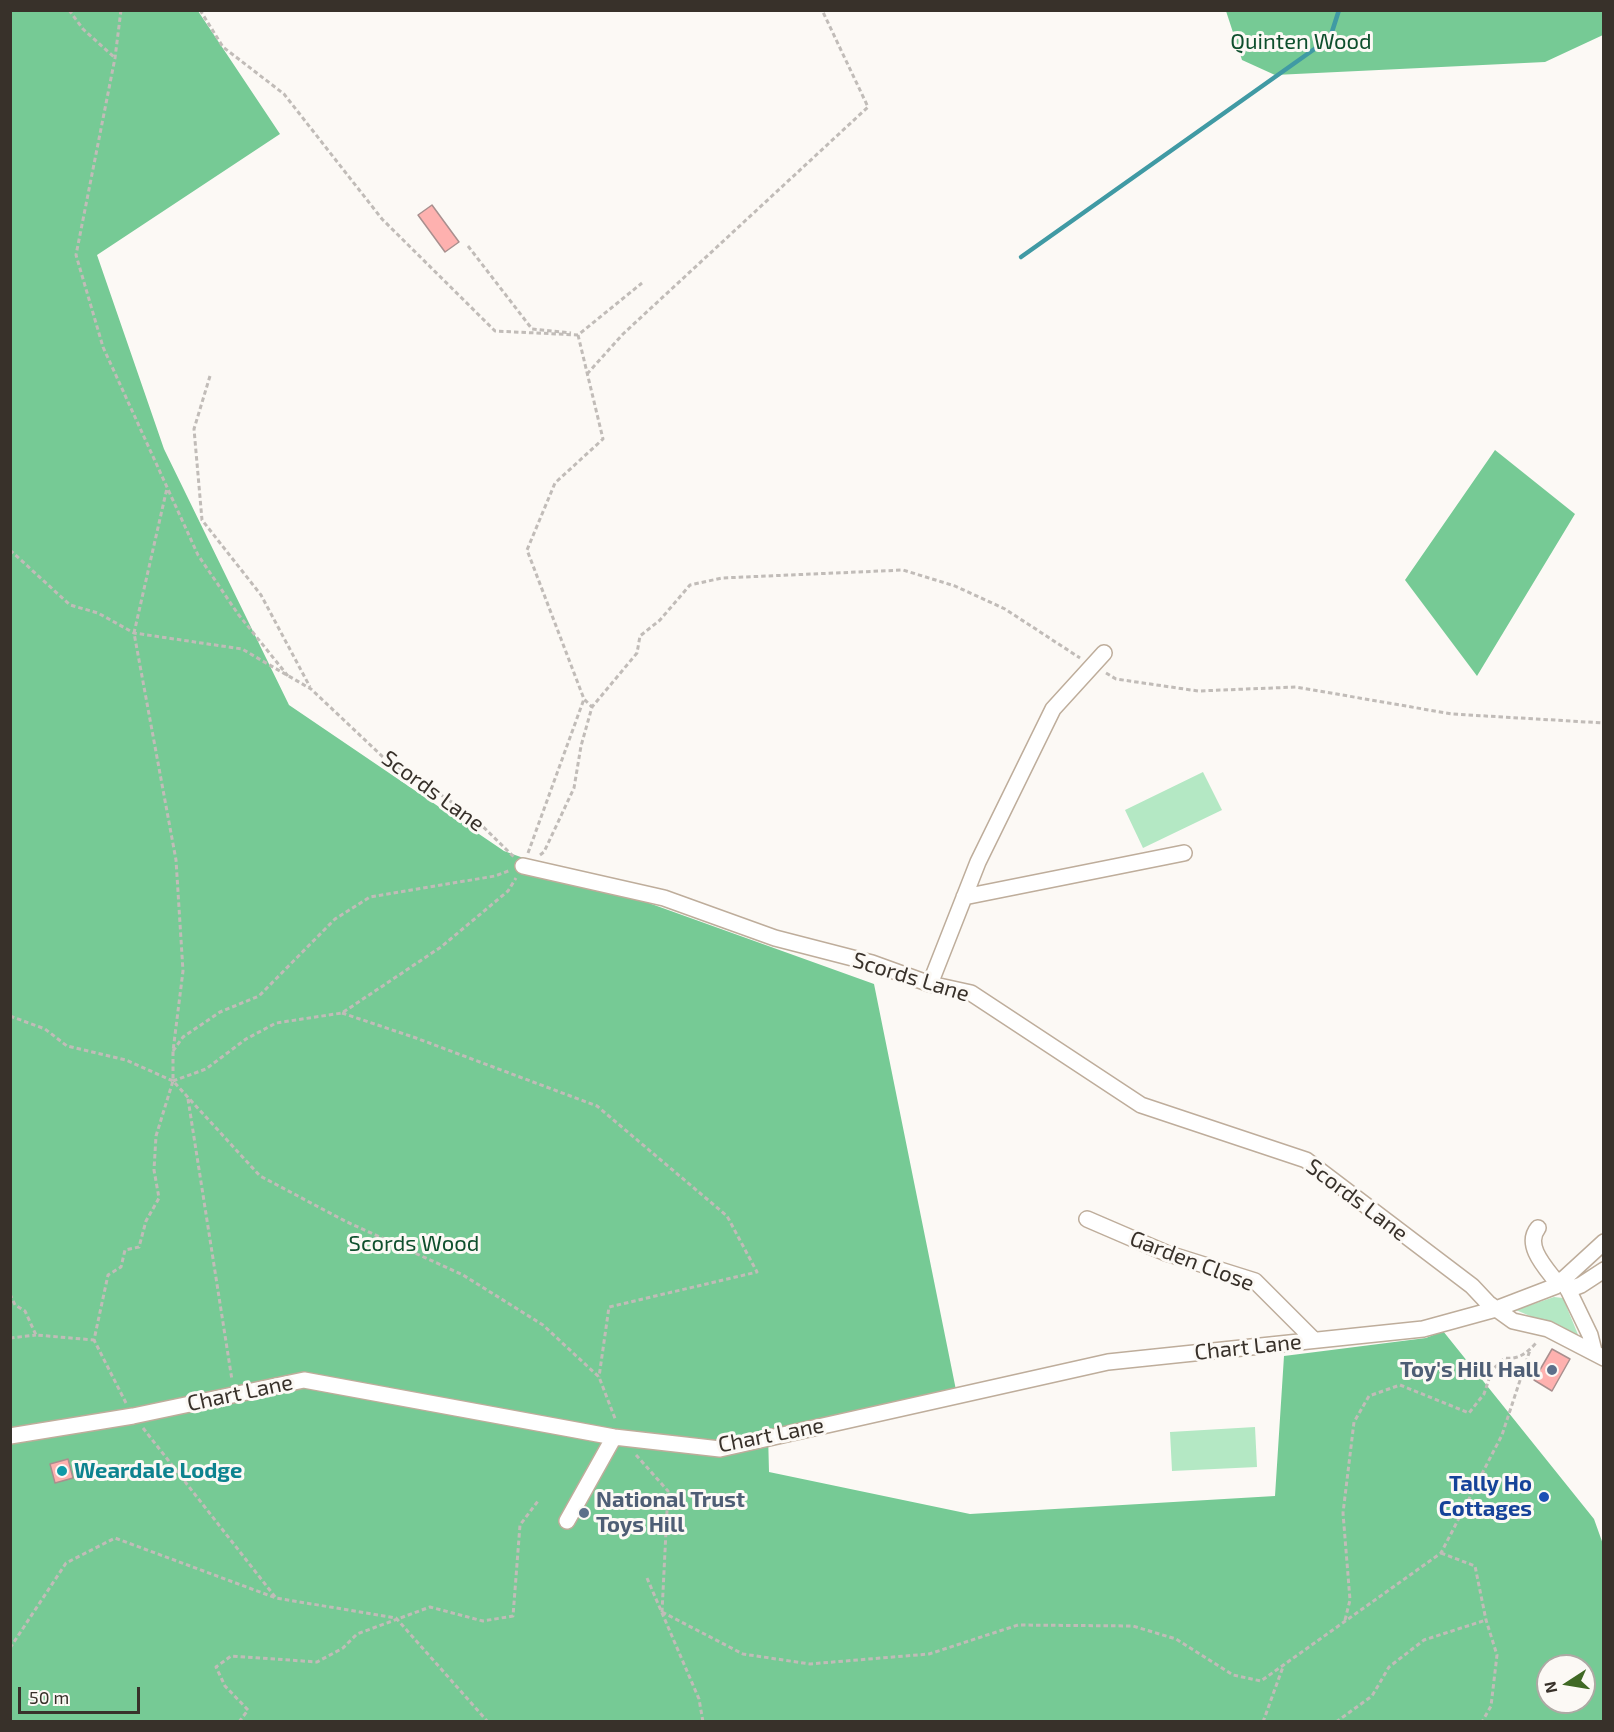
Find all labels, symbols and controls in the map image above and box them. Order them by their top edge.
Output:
park label: Quinten Wood [1230,29,1372,55]
street label: Scords Lane [376,745,490,837]
street label: Scords Lane [849,947,973,1007]
street label: Scords Lane [1301,1153,1413,1247]
street label: Garden Close [1126,1225,1258,1297]
park label: Scords Wood [349,1231,479,1257]
street label: Chart Lane [1193,1328,1303,1366]
place label: Toy's Hill Hall [1400,1357,1540,1383]
marker: Toy's Hill Hall [1545,1363,1559,1377]
street label: Chart Lane [185,1369,295,1417]
street label: Chart Lane [716,1412,826,1458]
place label: Weardale Lodge [74,1458,242,1484]
marker: Weardale Lodge [55,1464,69,1478]
place label: Tally Ho Cottages [1439,1471,1532,1522]
place label: National Trust Toys Hill [596,1487,745,1538]
marker: Tally Ho Cottages [1537,1490,1551,1504]
marker: National Trust Toys Hill [577,1506,591,1520]
north arrow [1536,1654,1596,1714]
scale bar [21,1675,142,1713]
text: N [1539,1680,1560,1695]
text: 50 m [29,1686,69,1708]

